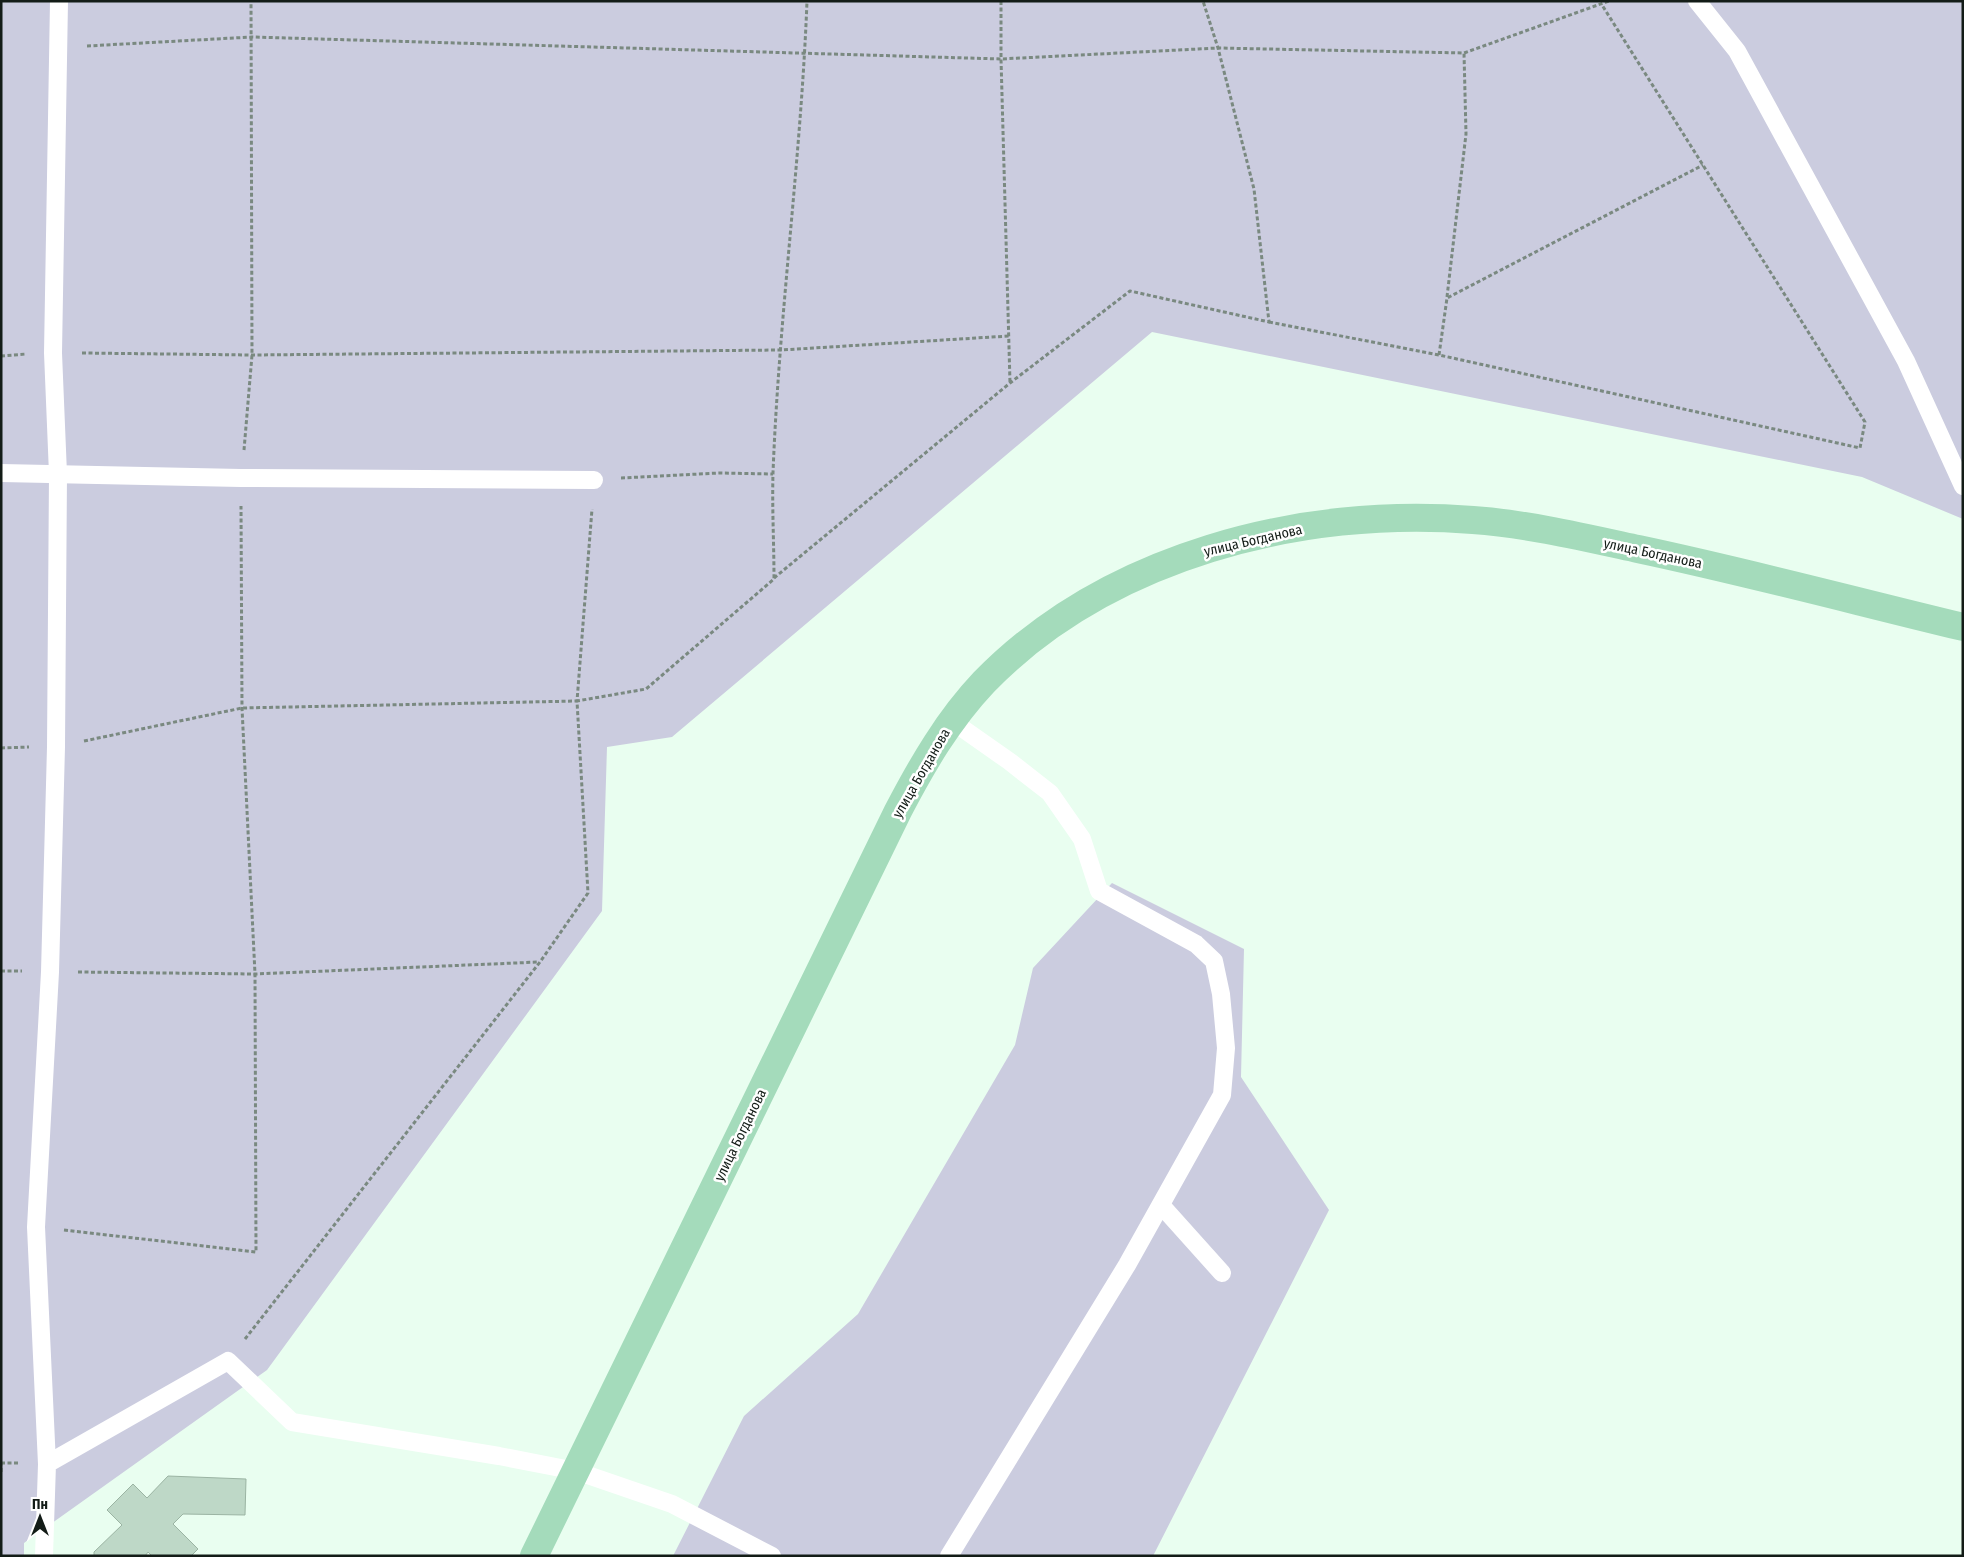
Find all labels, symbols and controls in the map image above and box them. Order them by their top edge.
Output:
street label: улица Богданова [1202,521,1304,560]
street label: улица Богданова [1602,535,1704,572]
street label: улица Богданова [889,725,954,821]
street label: улица Богданова [711,1086,770,1184]
north arrow [15,1492,65,1542]
text: Пн [32,1496,48,1513]

